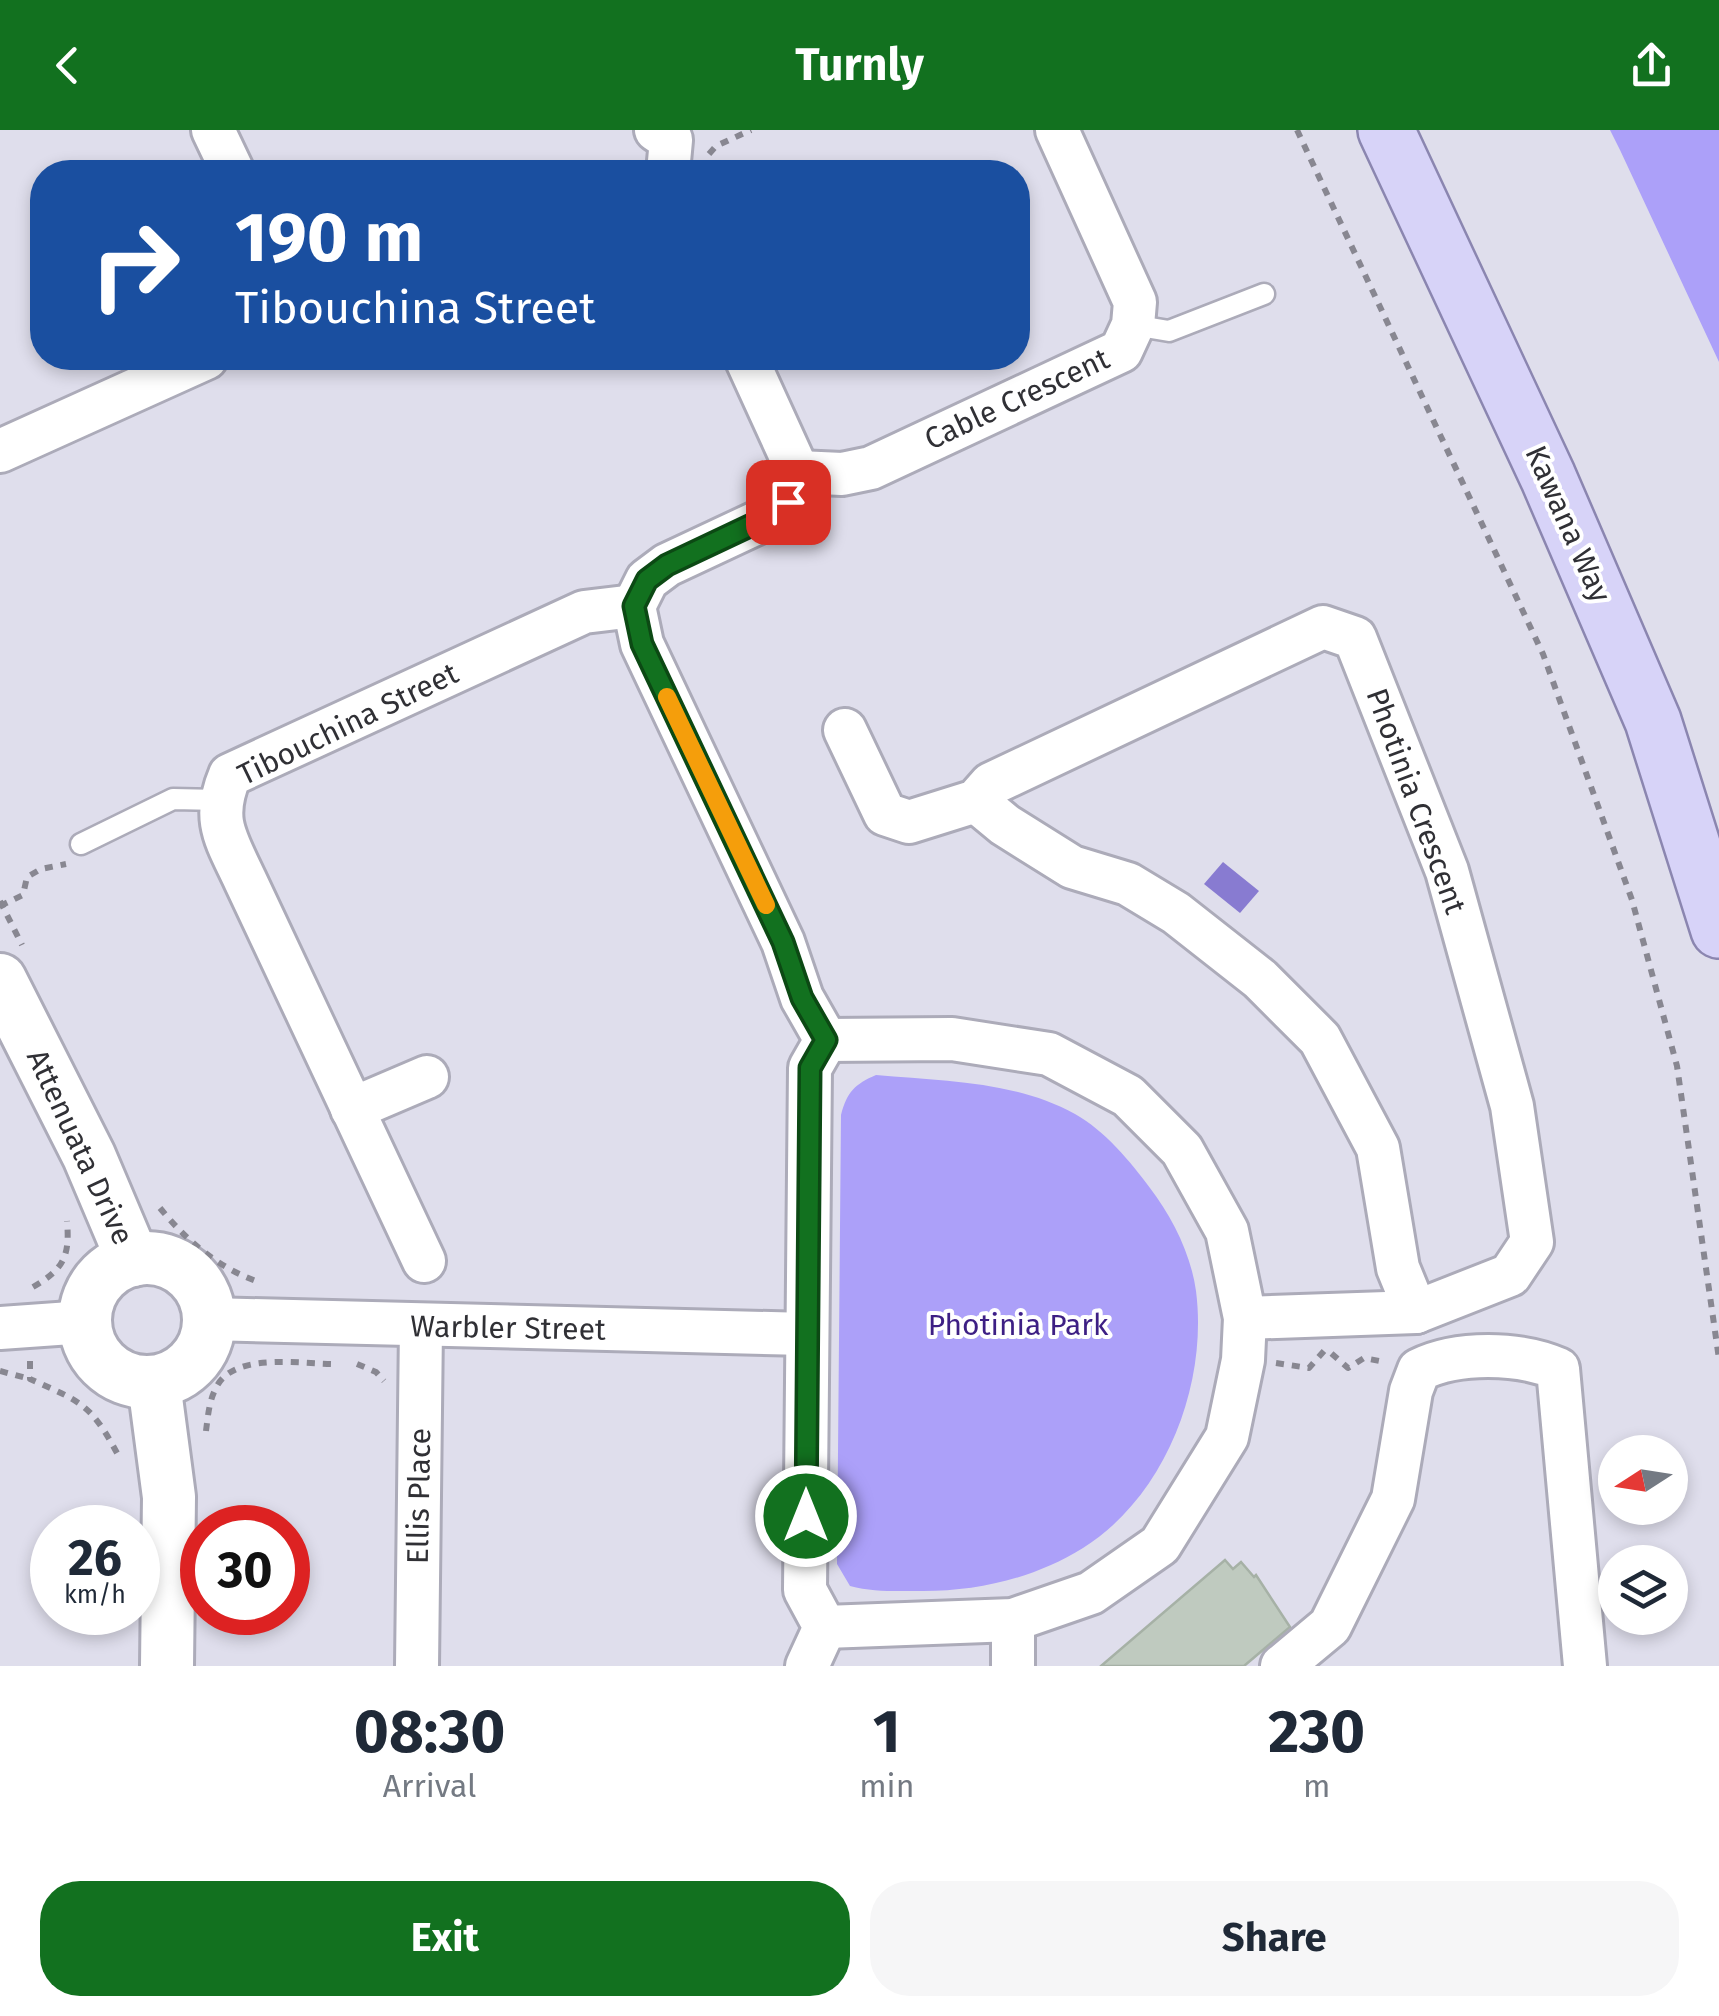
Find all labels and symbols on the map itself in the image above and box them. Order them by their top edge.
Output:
street label: Cable Crescent [919,340,1115,457]
street label: Kawana Way [1517,440,1619,608]
pin [746,460,831,545]
street label: Tibouchina Street [232,655,464,793]
street label: Photinia Crescent [1358,683,1474,919]
street label: Attenuata Drive [19,1044,141,1250]
park label: Photinia Park [928,1307,1109,1343]
street label: Warbler Street [410,1308,606,1348]
street label: Ellis Place [400,1428,438,1564]
north arrow [1598,1435,1688,1525]
position arrow [754,1464,858,1568]
speed limit sign: 30 [180,1505,310,1635]

